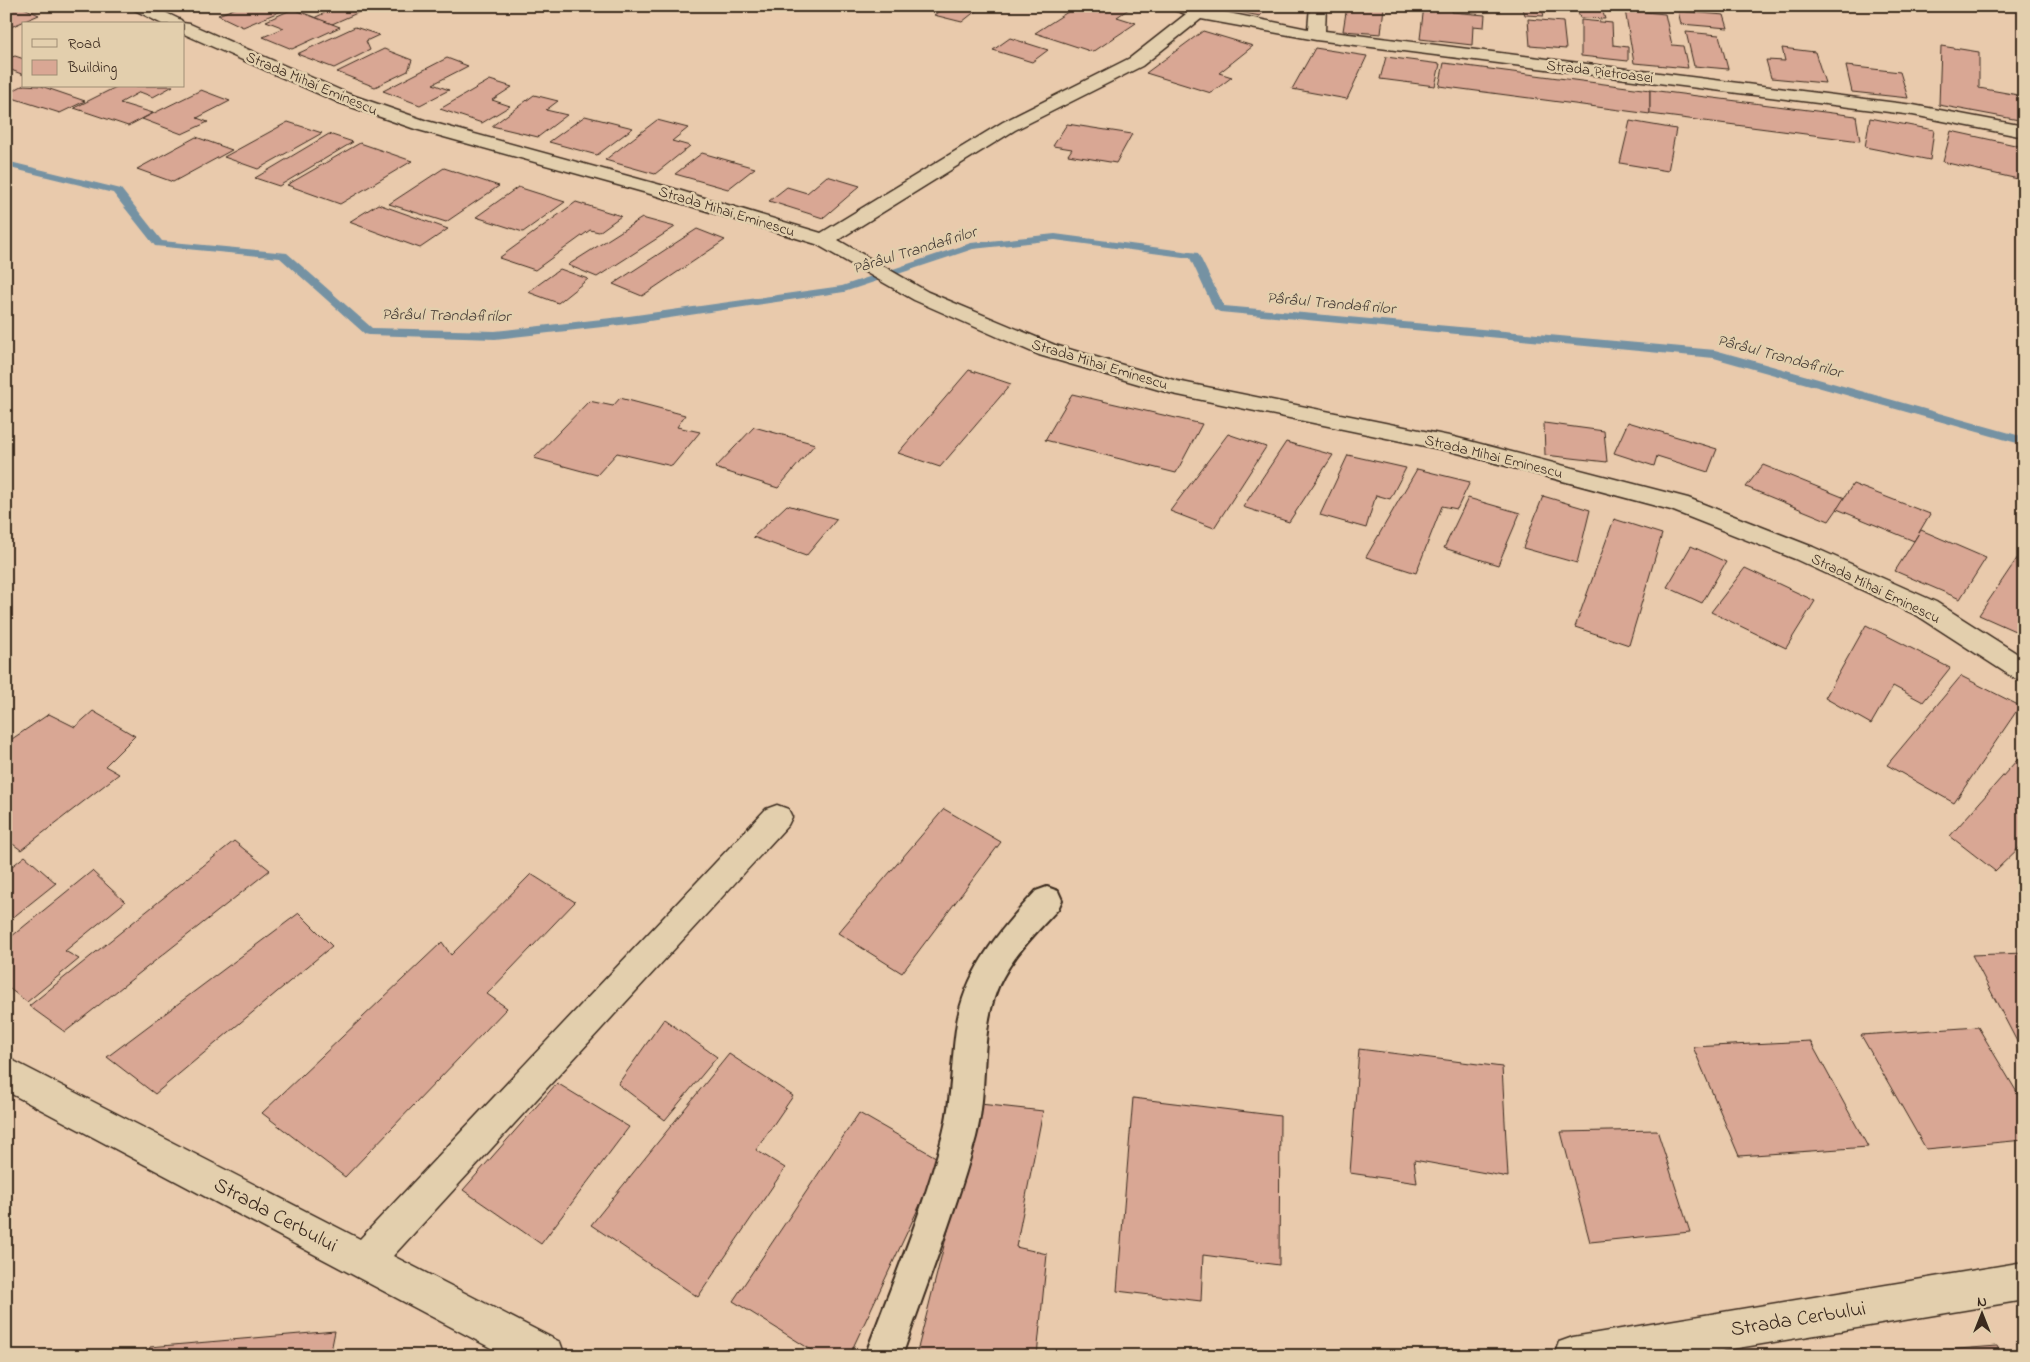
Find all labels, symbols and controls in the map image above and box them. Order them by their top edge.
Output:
legend [22,22,185,88]
text: Road [68,33,101,55]
street label: Strada Mihai Eminescu [242,46,381,122]
street label: Strada Pietroasei [1545,55,1655,89]
text: Building [67,57,117,80]
street label: Strada Mihai Eminescu [656,181,798,243]
water label: Pârâul Trandafirilor [850,220,982,281]
water label: Pârâul Trandafirilor [1266,286,1398,322]
water label: Pârâul Trandafirilor [381,303,513,329]
water label: Pârâul Trandafirilor [1714,329,1847,386]
street label: Strada Mihai Eminescu [1029,334,1171,396]
street label: Strada Mihai Eminescu [1422,429,1565,485]
street label: Strada Mihai Eminescu [1807,548,1944,630]
street label: Strada Cerbului [208,1170,342,1261]
north arrow [1958,1290,2008,1340]
text: N [1977,1292,1987,1313]
street label: Strada Cerbului [1729,1294,1868,1345]

